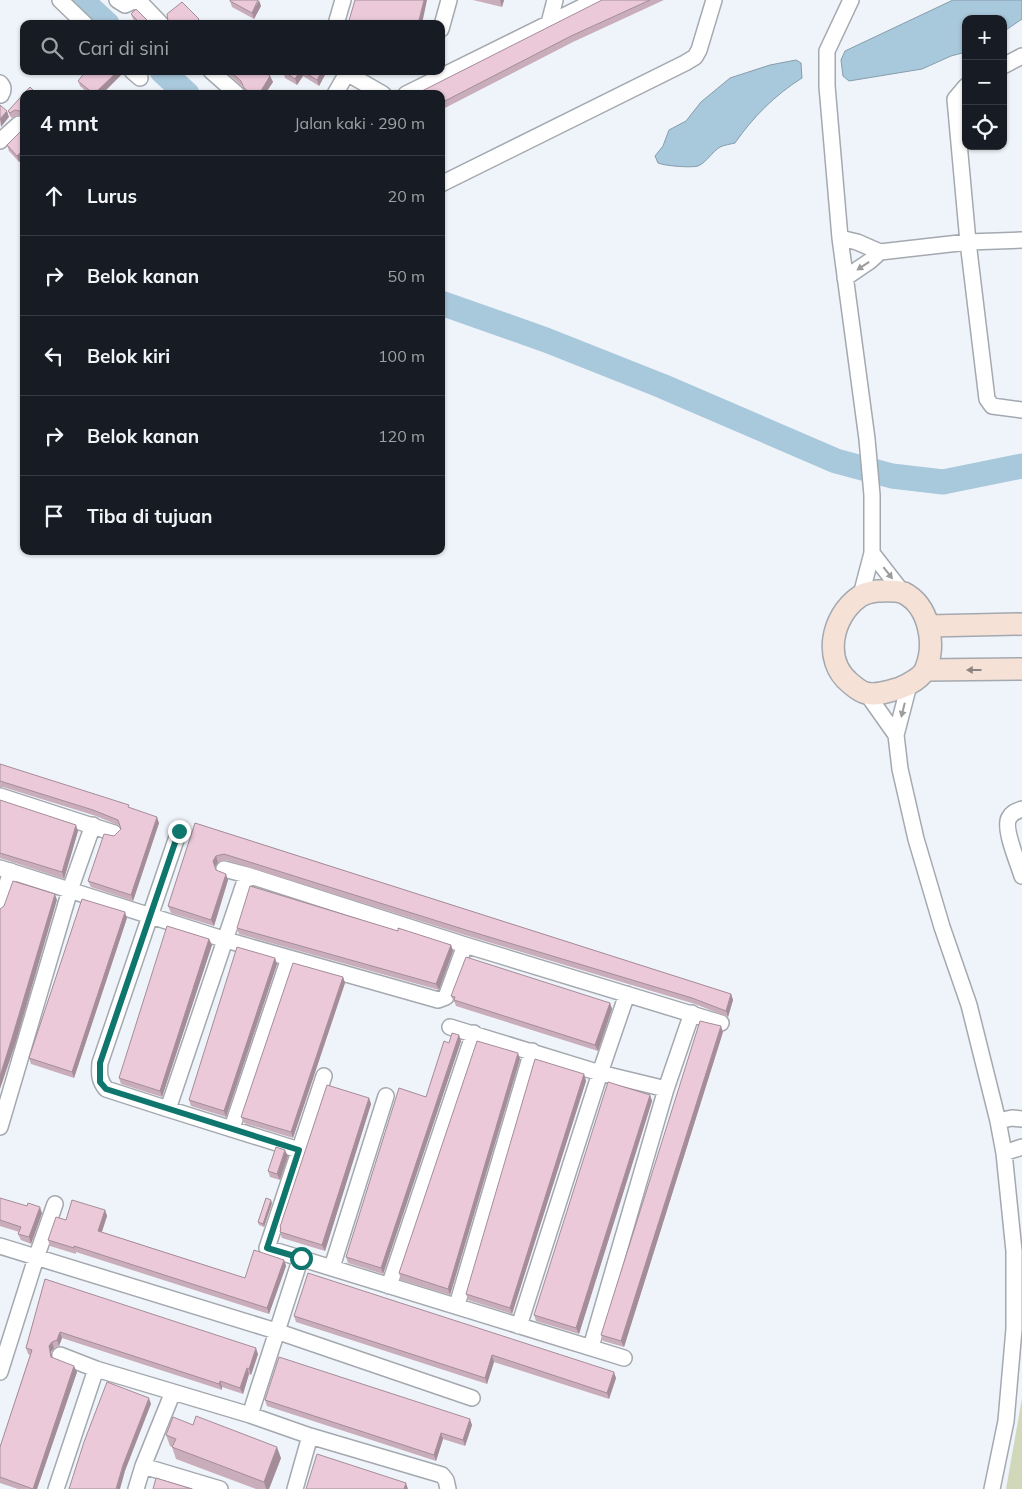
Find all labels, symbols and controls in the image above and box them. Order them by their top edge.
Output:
map controls [962,15,1007,150]
button: + [962,15,1007,60]
search box [20,20,445,75]
icon: search [38,34,66,62]
text: Cari di sini [78,36,169,60]
button: − [962,60,1007,105]
button: locate [962,105,1007,150]
text: 4 mnt [40,110,98,136]
text: Jalan kaki · 290 m [294,113,425,133]
icon: ahead [40,182,68,210]
text: Lurus [87,184,137,208]
text: 20 m [388,186,425,206]
one-way arrow [856,261,870,271]
icon: right [40,262,68,290]
text: Belok kanan [87,264,199,288]
text: 50 m [388,266,425,286]
icon: left [40,342,68,370]
text: Belok kiri [87,344,170,368]
text: 100 m [378,346,425,366]
icon: right [40,422,68,450]
text: Belok kanan [87,424,199,448]
text: 120 m [378,426,425,446]
icon: arrive [40,502,68,530]
text: Tiba di tujuan [87,504,212,528]
one-way arrow [882,566,893,579]
one-way arrow [966,666,982,674]
one-way arrow [899,702,907,717]
route end [168,820,191,843]
route start [290,1247,313,1270]

